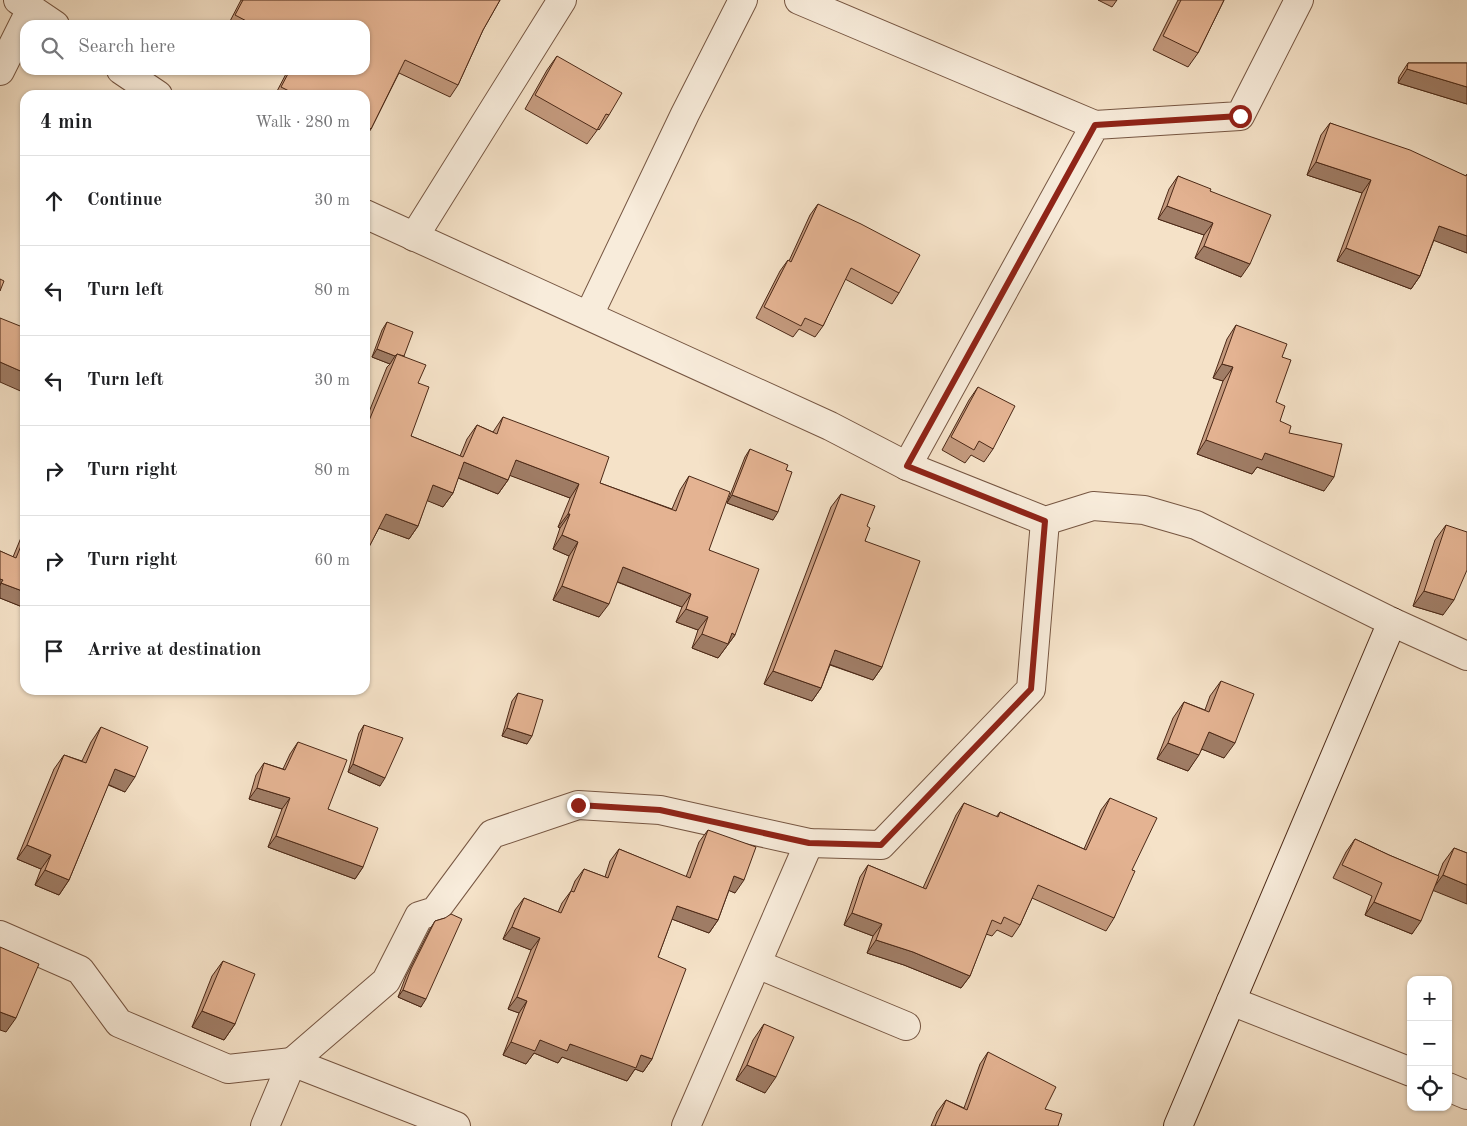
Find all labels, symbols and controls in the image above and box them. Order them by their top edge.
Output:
search box [20,20,370,75]
icon: search [38,34,66,62]
text: Search here [78,38,175,57]
route start [1229,105,1252,128]
text: 4 min [40,112,93,133]
text: Walk · 280 m [255,115,350,131]
icon: ahead [40,187,68,215]
text: Continue [87,191,162,210]
text: 30 m [314,193,350,209]
icon: left [40,277,68,305]
text: Turn left [87,281,164,300]
text: 80 m [314,283,350,299]
icon: left [40,367,68,395]
text: Turn left [87,371,164,390]
text: 30 m [314,373,350,389]
icon: right [40,457,68,485]
text: Turn right [87,461,177,480]
text: 80 m [314,463,350,479]
icon: right [40,547,68,575]
text: Turn right [87,551,177,570]
text: 60 m [314,553,350,569]
icon: arrive [40,637,68,665]
text: Arrive at destination [87,641,261,660]
route end [567,794,590,817]
map controls [1407,976,1452,1111]
button: + [1407,976,1452,1021]
button: − [1407,1021,1452,1066]
button: locate [1407,1066,1452,1111]

